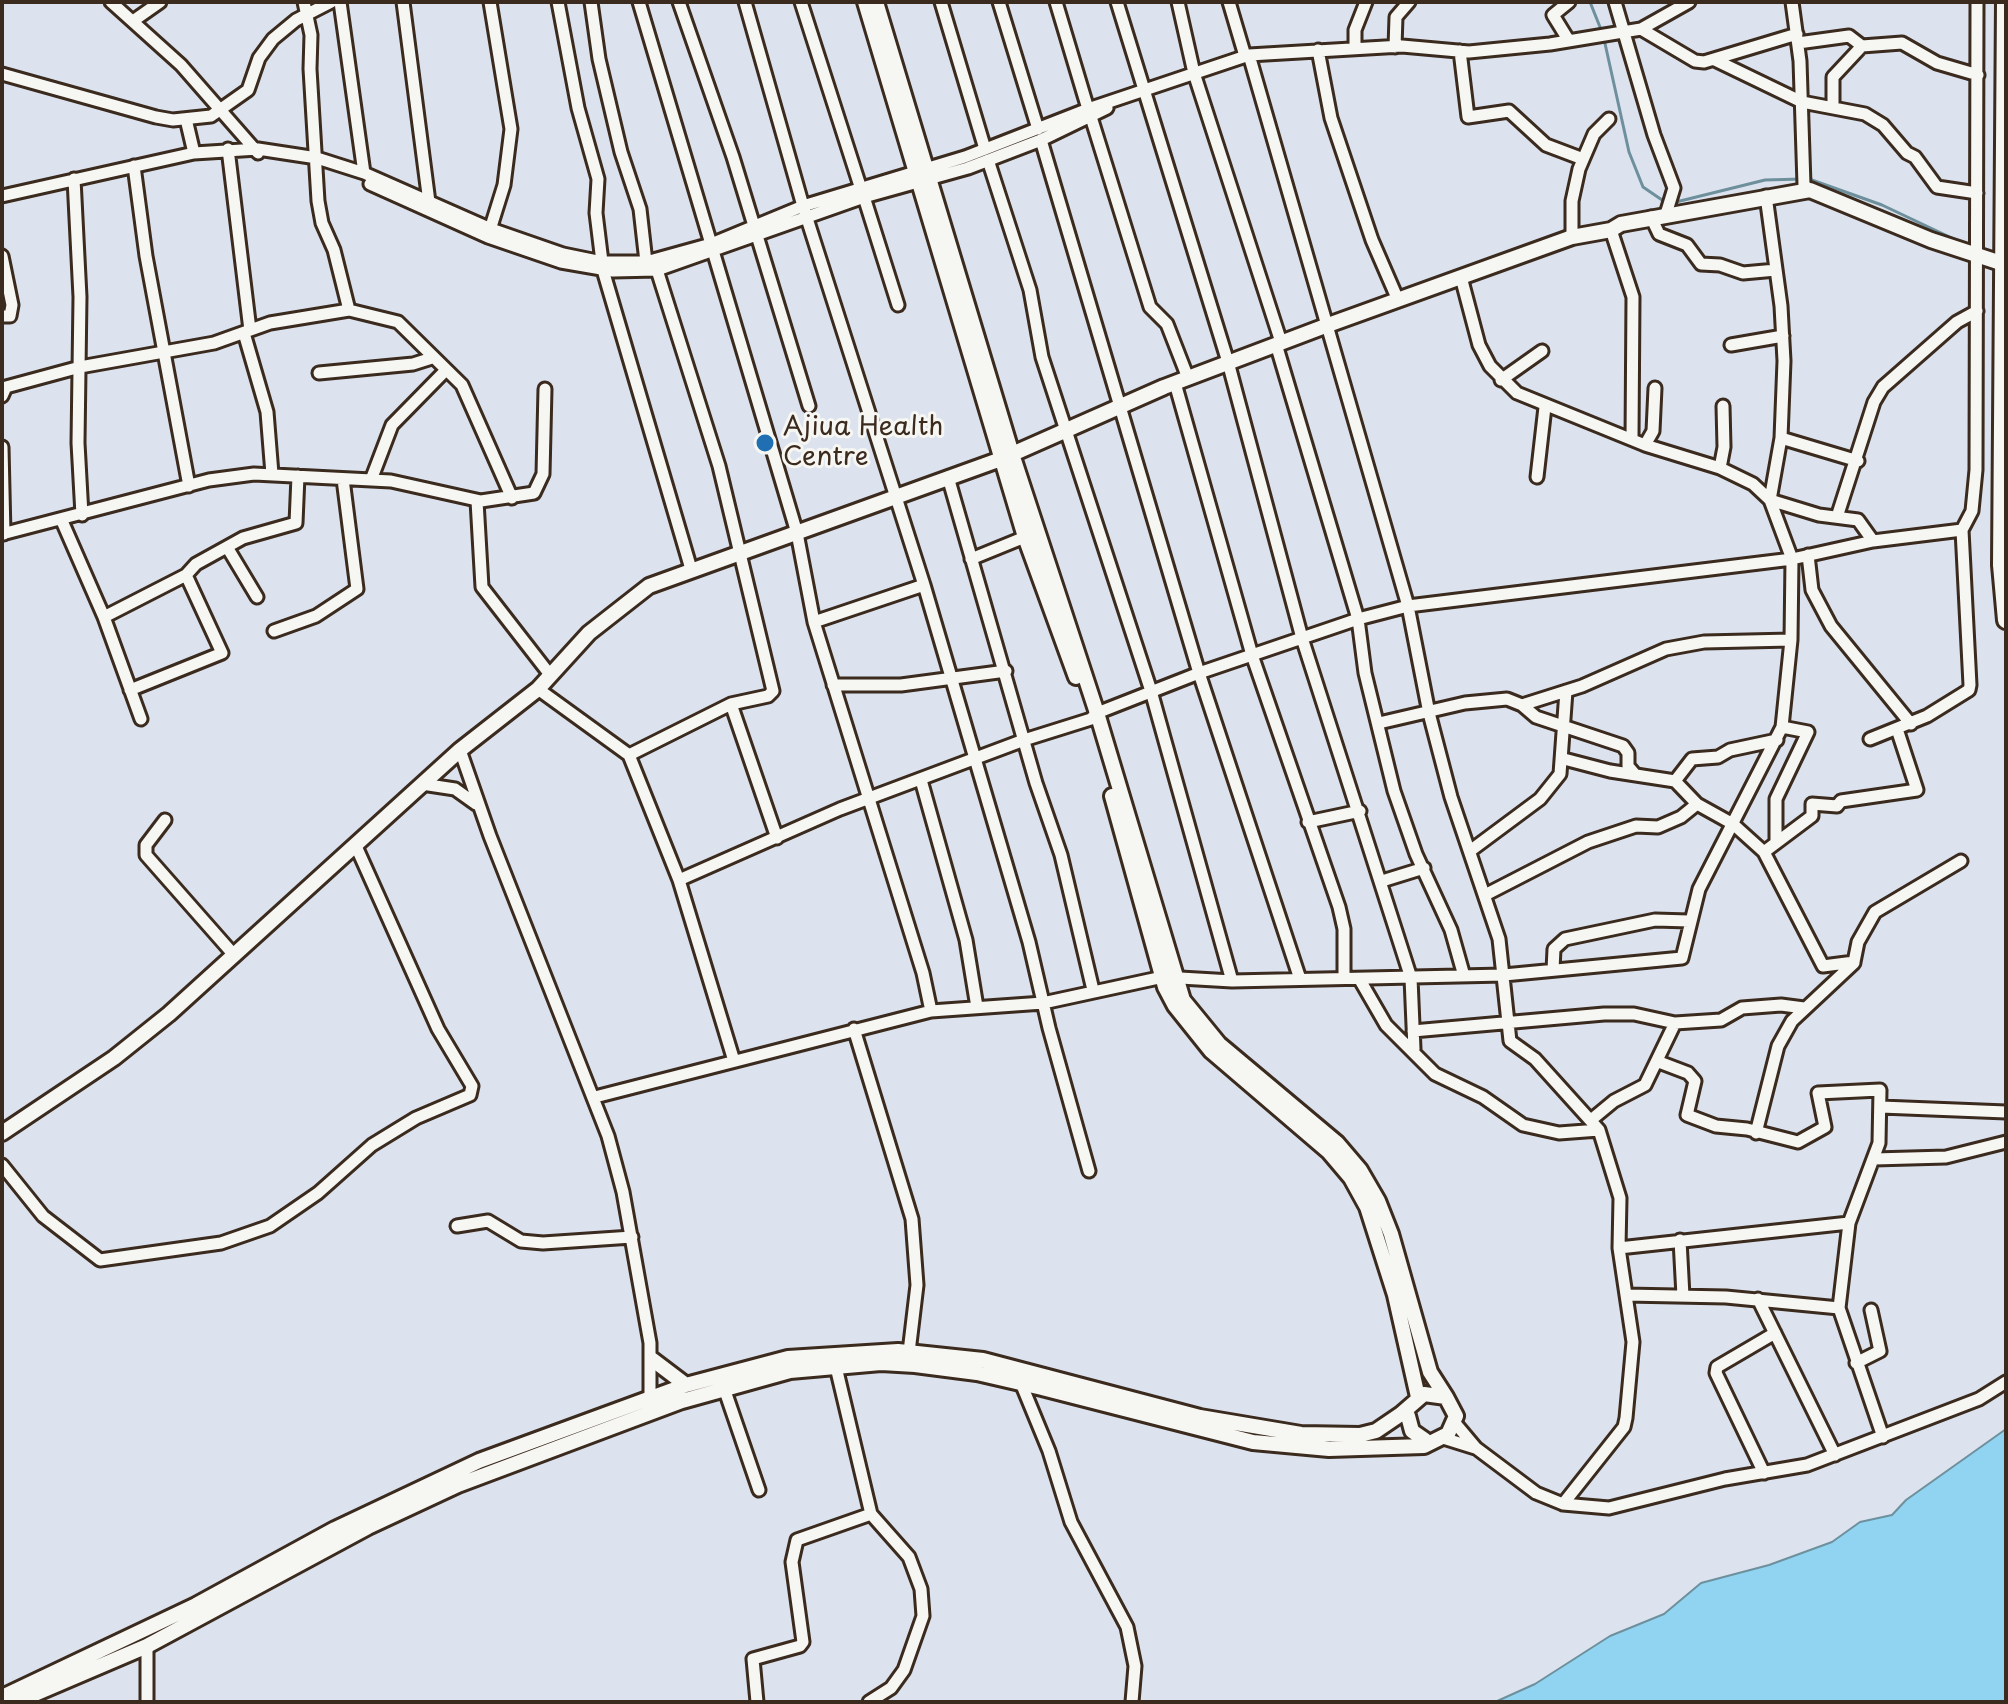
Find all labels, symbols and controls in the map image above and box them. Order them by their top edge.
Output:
place label: Ajiua Health Centre [783,412,943,474]
marker: Ajiua Health Centre [754,432,776,454]

